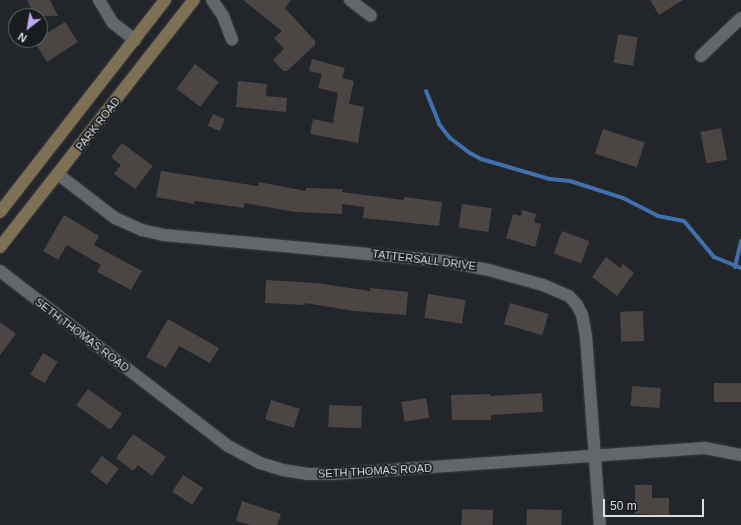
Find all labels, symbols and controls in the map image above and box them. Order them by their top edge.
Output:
north arrow [8,8,48,48]
text: N [16,30,29,45]
street label: PARK ROAD [73,95,123,153]
street label: TATTERSALL DRIVE [371,247,477,273]
street label: SETH THOMAS ROAD [32,295,132,375]
street label: SETH THOMAS ROAD [318,461,432,481]
scale bar [605,491,706,517]
text: 50 m [610,499,637,513]

